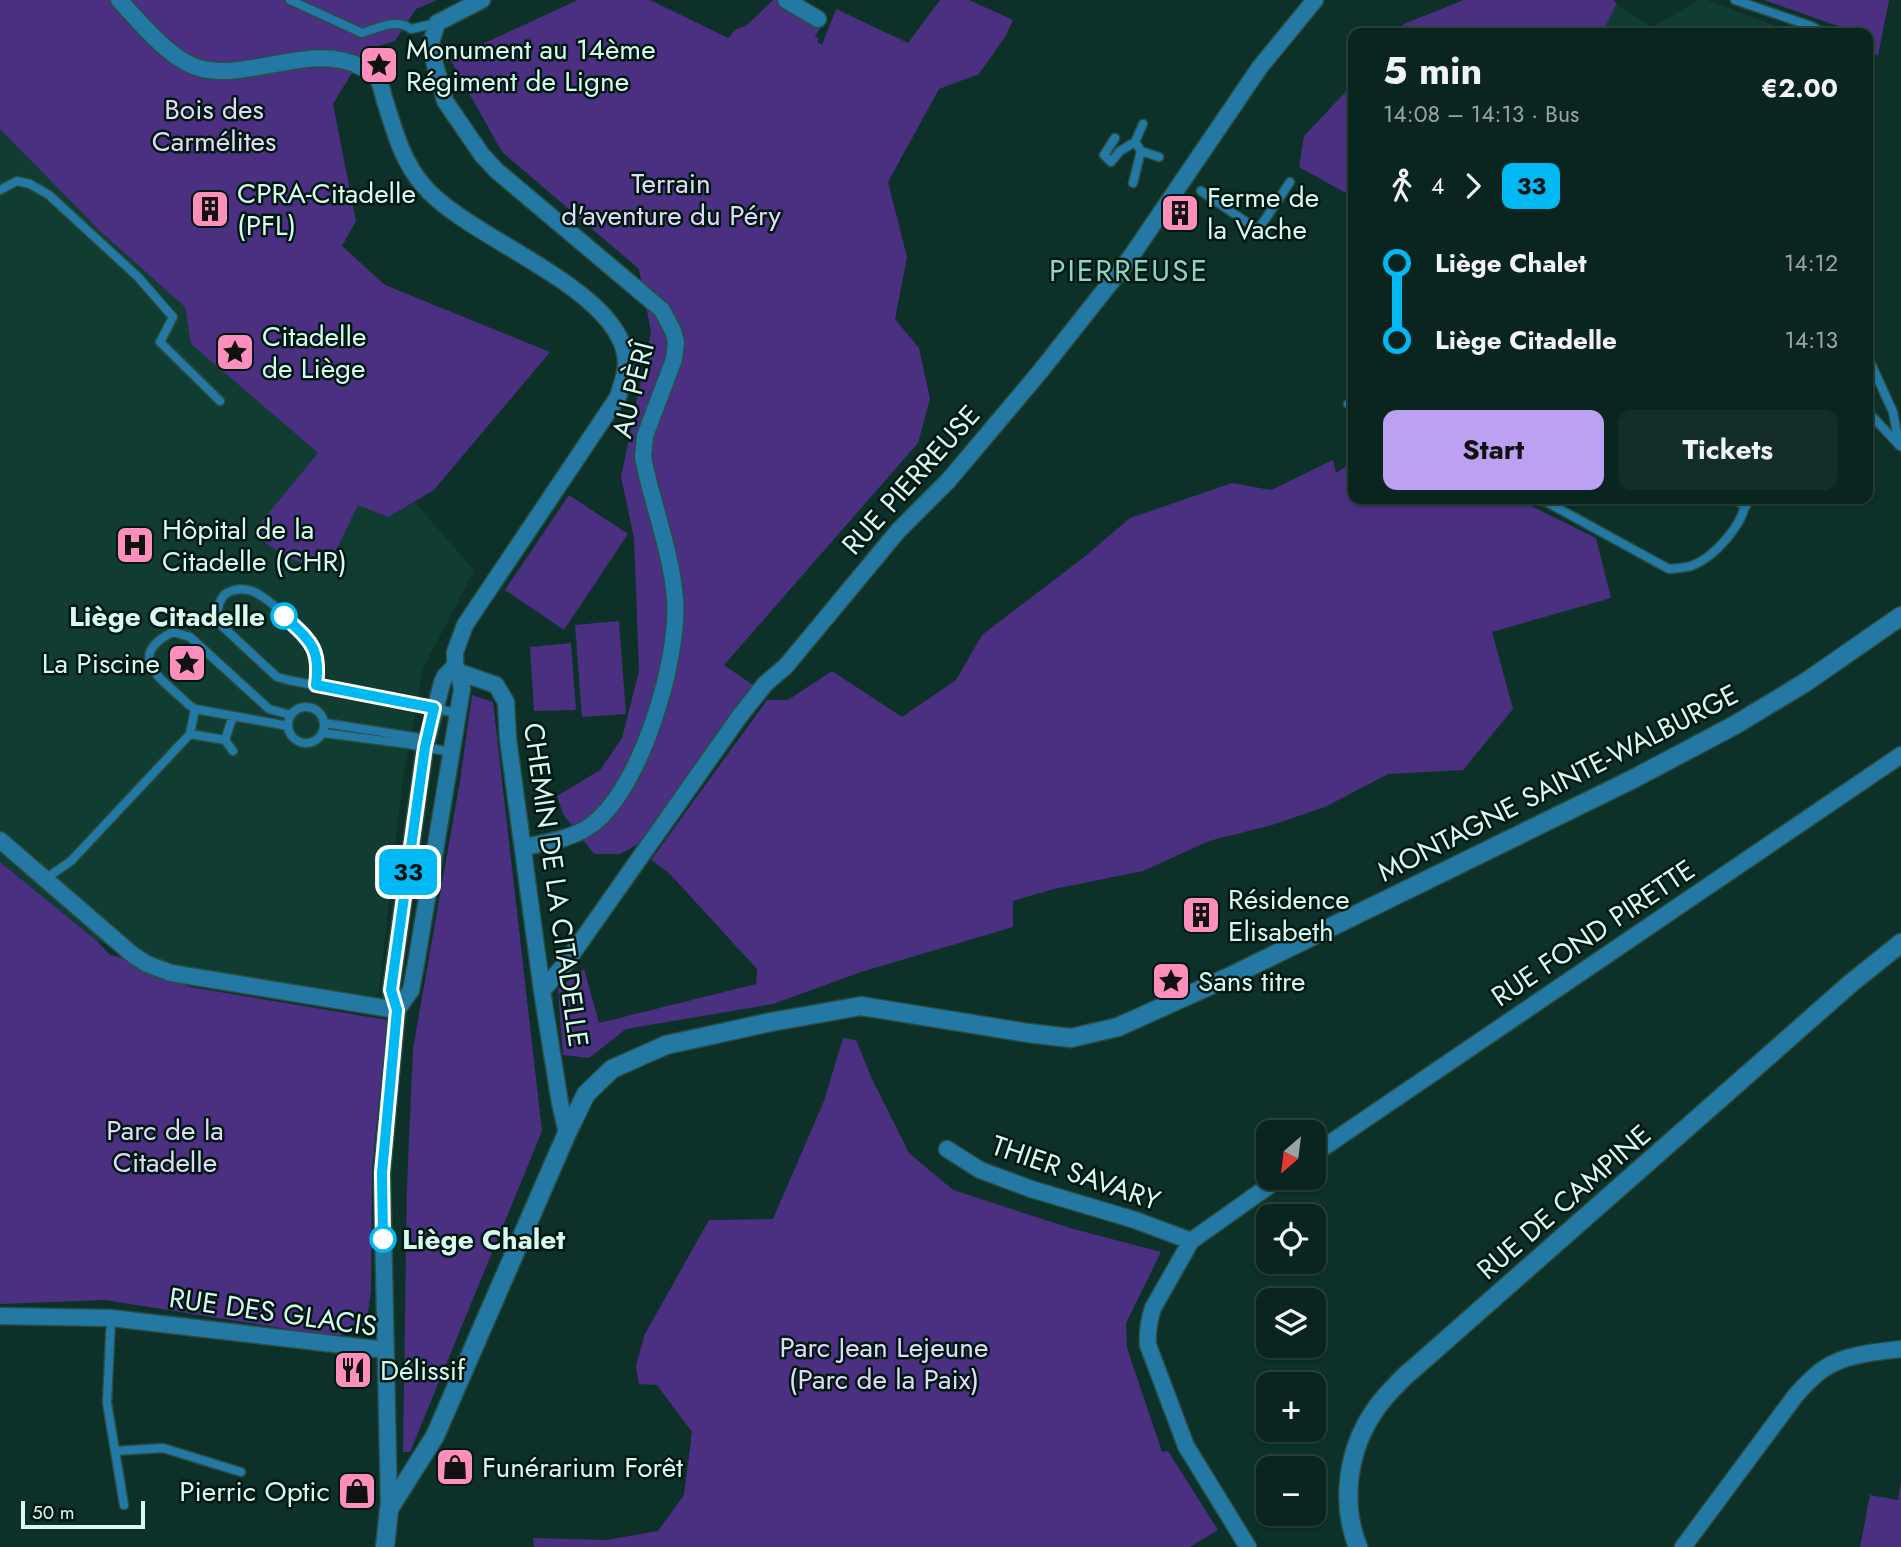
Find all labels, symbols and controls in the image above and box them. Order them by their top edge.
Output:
place label: Monument au 14ème Régiment de Ligne [406,29,656,102]
text: 5 min [1383,43,1482,98]
place icon: Monument au 14ème Régiment de Ligne [358,44,400,86]
text: €2.00 [1761,69,1838,107]
park label: Bois des Carmélites [152,89,276,162]
text: 14:08 – 14:13 · Bus [1383,97,1579,131]
park label: Terrain d'aventure du Péry [561,163,782,236]
icon: walk [1383,167,1421,205]
icon: forward [1454,167,1492,205]
text: 33 [1516,168,1546,203]
text: 4 [1431,169,1444,203]
place label: CPRA-Citadelle (PFL) [237,173,416,246]
place label: Ferme de la Vache [1207,177,1319,250]
building icon: CPRA-Citadelle (PFL) [189,188,231,230]
building icon: Ferme de la Vache [1159,192,1201,234]
text: Liège Chalet [1435,244,1587,282]
text: 14:12 [1784,246,1838,280]
district label: PIERREUSE [1049,249,1209,292]
place label: Citadelle de Liège [262,316,366,389]
text: Liège Citadelle [1435,321,1617,359]
text: 14:13 [1784,323,1838,357]
place icon: Citadelle de Liège [214,331,256,373]
street label: AU PÈRÎ [601,337,665,442]
street label: RUE PIERREUSE [832,396,990,564]
button: Start [1383,410,1604,490]
button: Tickets [1618,410,1838,490]
place label: Hôpital de la Citadelle (CHR) [162,509,347,582]
hospital icon: Hôpital de la Citadelle (CHR) [114,524,156,566]
place label: Liège Citadelle [69,596,265,637]
marker: Liège Citadelle [271,603,297,629]
place icon: La Piscine [166,642,208,684]
place label: La Piscine [42,643,160,684]
street label: MONTAGNE SAINTE-WALBURGE [1370,674,1746,892]
street label: CHEMIN DE LA CITADELLE [513,720,599,1050]
line badge: 33 [376,849,440,895]
street label: RUE FOND PIRETTE [1483,850,1703,1016]
text: 33 [393,854,423,889]
place label: Résidence Elisabeth [1228,879,1350,952]
building icon: Résidence Elisabeth [1180,894,1222,936]
place icon: Sans titre [1150,960,1192,1002]
place label: Sans titre [1198,961,1306,1002]
park label: Parc de la Citadelle [106,1110,224,1183]
street label: RUE DE CAMPINE [1468,1115,1660,1289]
north arrow [1256,1120,1326,1190]
map controls [1256,1120,1326,1526]
street label: THIER SAVARY [986,1125,1166,1221]
button: locate [1256,1204,1326,1274]
place label: Liège Chalet [402,1219,565,1260]
marker: Liège Chalet [370,1226,396,1252]
street label: RUE DES GLACIS [166,1277,380,1347]
button: layers [1256,1288,1326,1358]
park label: Parc Jean Lejeune (Parc de la Paix) [780,1327,988,1400]
restaurant icon: Délissif [332,1349,374,1391]
place label: Délissif [380,1350,466,1391]
button: + [1256,1372,1326,1442]
shop icon: Funérarium Forêt [434,1446,476,1488]
place label: Funérarium Forêt [482,1447,683,1488]
button: − [1256,1456,1326,1526]
shop icon: Pierric Optic [336,1470,378,1512]
place label: Pierric Optic [179,1471,330,1512]
scale bar [21,1498,145,1530]
text: 50 m [32,1499,75,1526]

